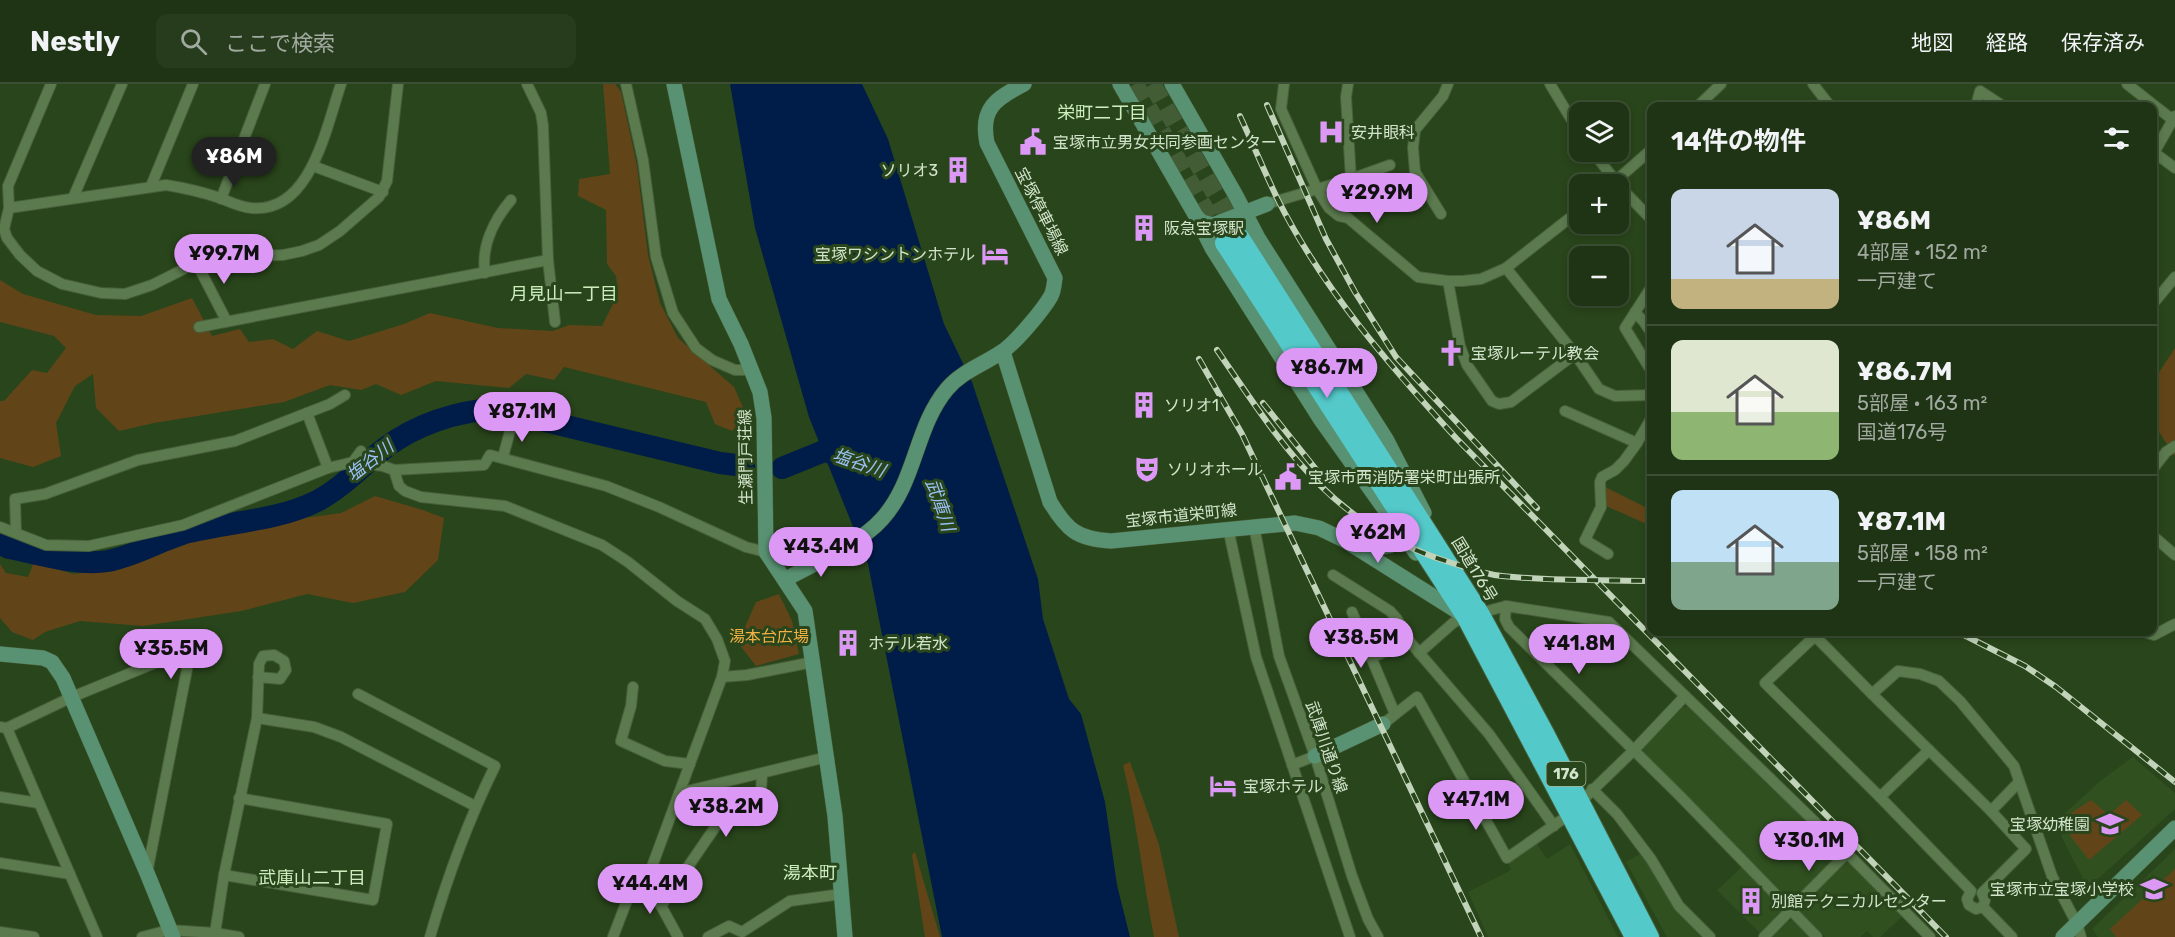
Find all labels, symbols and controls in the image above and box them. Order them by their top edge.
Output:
search box [156,14,576,68]
text: Nestly [30,25,120,58]
icon: search [177,25,210,58]
text: ここで検索 [225,30,335,57]
text: 地図 [1911,30,1953,55]
text: 経路 [1986,30,2028,55]
text: 保存済み [2061,30,2145,55]
district label: 栄町二丁目 [1057,102,1147,124]
map controls [1569,102,1629,306]
button: layers [1569,102,1629,162]
hospital icon: 安井眼科 [1316,117,1346,147]
icon: filters [2100,122,2133,155]
place label: 安井眼科 [1351,123,1415,142]
text: 14件の物件 [1671,126,1806,157]
public building icon: 宝塚市立男女共同参画センター [1018,127,1048,157]
place label: 宝塚市立男女共同参画センター [1053,133,1277,152]
pin: ¥86M [198,137,270,188]
text: ¥86M [206,144,262,168]
building icon: ソリオ3 [943,155,973,185]
place label: ソリオ3 [880,161,938,180]
street label: 宝塚停車場線 [1011,164,1072,258]
pin: ¥29.9M [1328,173,1426,224]
button: + [1569,174,1629,234]
text: ¥29.9M [1341,180,1413,204]
text: ¥86M [1857,205,1931,236]
building icon: 阪急宝塚駅 [1129,213,1159,243]
icon: home [1719,213,1791,285]
place label: 阪急宝塚駅 [1164,219,1244,238]
pin: ¥99.7M [175,234,273,285]
hotel icon: 宝塚ワシントンホテル [980,239,1010,269]
text: 4部屋 · 152 m² [1857,240,1988,264]
text: ¥99.7M [188,241,260,265]
place label: 宝塚ワシントンホテル [815,245,975,264]
button: − [1569,246,1629,306]
text: 一戸建て [1857,269,1937,293]
district label: 月見山一丁目 [510,283,618,305]
church icon: 宝塚ルーテル教会 [1436,338,1466,368]
place label: 宝塚ルーテル教会 [1471,344,1599,363]
pin: ¥86.7M [1278,348,1376,399]
text: ¥86.7M [1290,355,1364,379]
text: ¥86.7M [1857,356,1952,387]
icon: home [1719,364,1791,436]
building icon: ソリオ1 [1129,390,1159,420]
text: 5部屋 · 163 m² [1857,391,1987,415]
pin: ¥87.1M [473,392,571,443]
place label: ソリオ1 [1164,396,1219,415]
text: ¥87.1M [488,399,556,423]
street label: 生瀬門戸荘線 [735,409,756,505]
text: 国道176号 [1857,420,1947,444]
water label: 塩谷川 [342,434,400,486]
water label: 塩谷川 [830,444,890,483]
theatre icon: ソリオホール [1132,454,1162,484]
place label: ソリオホール [1167,460,1263,479]
public building icon: 宝塚市西消防署栄町出張所 [1273,462,1303,492]
place label: 宝塚市西消防署栄町出張所 [1308,468,1500,487]
water label: 武庫川 [921,476,960,536]
street label: 宝塚市道栄町線 [1124,500,1238,531]
text: ¥87.1M [1857,506,1946,537]
pin: ¥62M [1342,513,1414,564]
icon: home [1719,514,1791,586]
text: ¥62M [1350,520,1406,544]
pin: ¥43.4M [772,527,870,578]
street label: 国道176号 [1448,533,1501,605]
text: ¥43.4M [783,534,859,558]
text: 5部屋 · 158 m² [1857,541,1988,565]
text: 一戸建て [1857,570,1937,594]
pin: ¥38.5M [1312,618,1410,669]
pin: ¥41.8M [1530,624,1628,675]
text: ¥38.5M [1323,625,1399,649]
park label: 湯本台広場 [729,627,809,646]
building icon: ホテル若水 [833,628,863,658]
pin: ¥35.5M [122,629,220,680]
text: ¥41.8M [1543,631,1615,655]
place label: ホテル若水 [868,634,948,653]
text: ¥35.5M [134,636,208,660]
street label: 武庫川通り線 [1302,699,1351,796]
road number: 176 [1546,762,1586,786]
hotel icon: 宝塚ホテル [1208,771,1238,801]
place label: 宝塚ホテル [1243,777,1323,796]
pin: ¥47.1M [1427,780,1525,831]
pin: ¥38.2M [677,787,775,838]
text: ¥47.1M [1442,787,1510,811]
text: ¥38.2M [688,794,764,818]
school or university icon: 宝塚幼稚園 [2095,809,2125,839]
place label: 宝塚幼稚園 [2010,815,2090,834]
pin: ¥30.1M [1760,821,1858,872]
text: ¥30.1M [1773,828,1845,852]
district label: 湯本町 [783,862,837,884]
pin: ¥44.4M [601,864,699,915]
district label: 武庫山二丁目 [258,867,366,889]
text: ¥44.4M [612,871,688,895]
school or university icon: 宝塚市立宝塚小学校 [2139,874,2169,904]
place label: 宝塚市立宝塚小学校 [1990,880,2134,899]
building icon: 別館テクニカルセンター [1736,886,1766,916]
place label: 別館テクニカルセンター [1771,892,1947,911]

